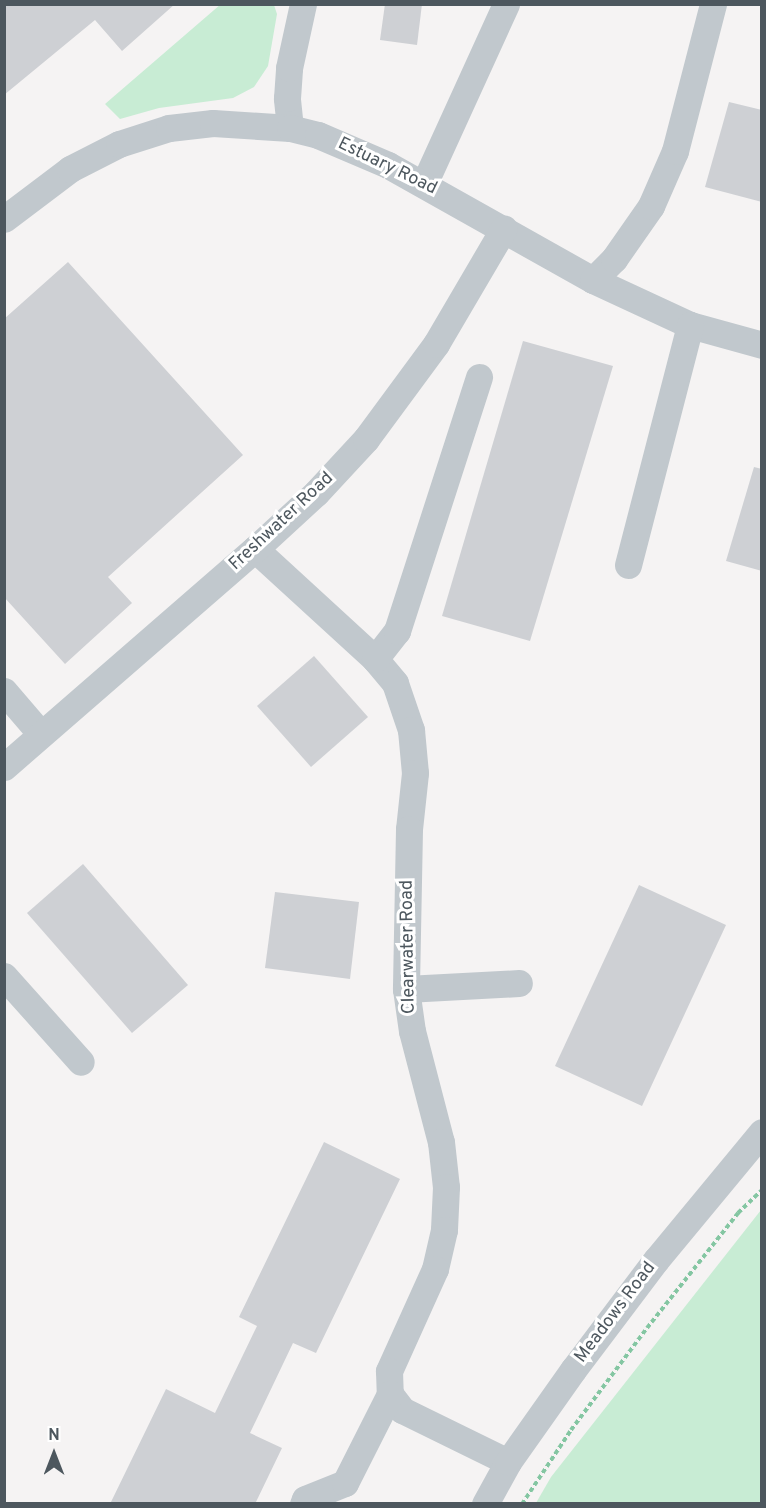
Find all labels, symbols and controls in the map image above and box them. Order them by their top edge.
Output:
street label: Estuary Road [334,134,440,200]
street label: Freshwater Road [225,468,339,576]
street label: Clearwater Road [397,880,421,1014]
street label: Meadows Road [571,1258,661,1368]
north arrow [24,1424,84,1484]
text: N [48,1426,60,1446]

